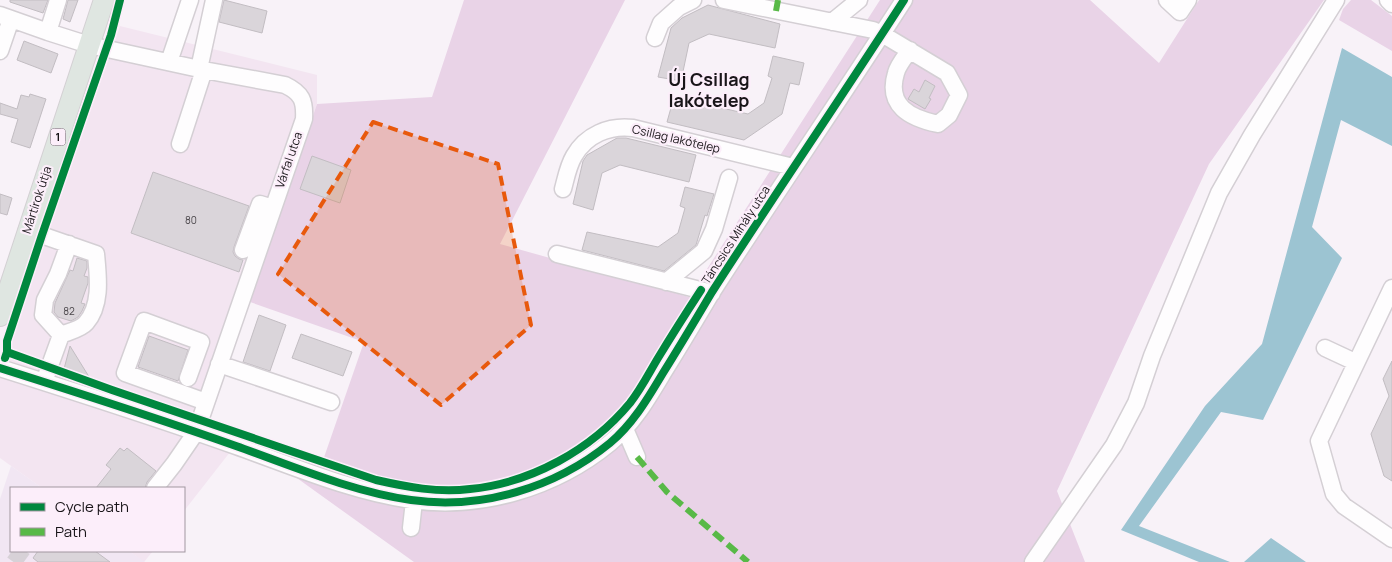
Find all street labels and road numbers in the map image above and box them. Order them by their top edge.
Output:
street label: Csillag lakótelep [630,120,722,157]
road number: 1 [50,128,66,146]
street label: Várfal utca [271,129,306,190]
street label: Mártírok útja [18,164,55,236]
street label: Táncsics Mihály utca [697,182,774,287]

